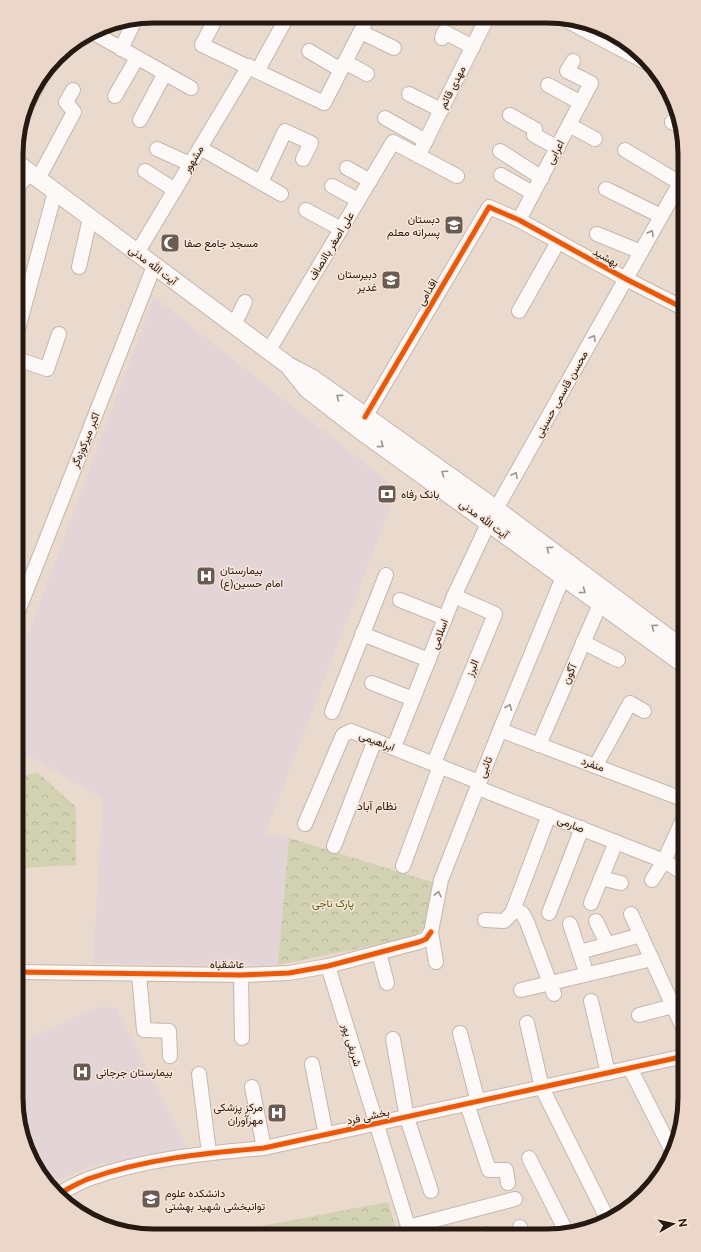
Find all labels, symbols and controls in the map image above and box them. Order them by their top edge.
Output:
street label: مهدی قائم [436,64,470,111]
street label: اعرابی [544,138,567,167]
street label: مشهور [180,143,207,176]
street label: علی اصغر باانصاف [306,209,357,283]
place label: دبستان پسرانه معلم [387,213,440,240]
school or university icon: دبستان پسرانه معلم [443,214,465,236]
one-way arrow [647,230,654,237]
mosque icon: مسجد جامع صفا [159,232,181,254]
place label: مسجد جامع صفا [184,237,258,251]
street label: آیت الله مدنی [126,243,181,289]
street label: بهشید [590,245,621,270]
place label: دبیرستان غدیر [338,268,377,294]
school or university icon: دبیرستان غدیر [380,269,402,291]
street label: اقدامی [414,276,441,308]
one-way arrow [588,335,595,342]
street label: محسن قاسمی حسینی [532,348,591,440]
one-way arrow [336,395,343,402]
street label: اکبر میرکوزه‌گر [68,411,102,471]
one-way arrow [377,441,384,448]
one-way arrow [442,471,449,478]
one-way arrow [510,472,517,479]
bank icon: بانک رفاه [376,483,398,505]
place label: بانک رفاه [401,488,439,501]
street label: آیت الله مدنی [457,497,512,542]
one-way arrow [547,547,554,554]
place label: بیمارستان امام حسین(ع) [220,564,283,591]
hospital icon: بیمارستان امام حسین(ع) [195,565,217,587]
one-way arrow [579,587,586,594]
street label: اسلامی [428,617,451,651]
one-way arrow [651,625,658,632]
street label: البرز [463,658,482,680]
street label: آگون [559,661,580,686]
one-way arrow [504,704,512,712]
street label: ابراهیمی [357,729,396,754]
street label: تائبی [475,754,496,780]
street label: منفرد [579,754,606,775]
district label: نظام آباد [357,799,397,814]
street label: صارمی [555,813,586,836]
one-way arrow [433,891,441,897]
park label: پارک ناجی [312,897,354,911]
street label: عاشقباه [210,958,245,971]
street label: شریفی پور [338,1021,364,1069]
hospital icon: بیمارستان جرجانی [71,1061,93,1083]
place label: بیمارستان جرجانی [96,1066,173,1079]
place label: مرکز پزشکی مهرآوران [213,1101,263,1127]
hospital icon: مرکز پزشکی مهرآوران [266,1102,288,1124]
street label: بخشی فرد [345,1106,391,1127]
place label: دانشکده علوم توانبخشی شهید بهشتی [165,1187,266,1213]
school or university icon: دانشکده علوم توانبخشی شهید بهشتی [140,1188,162,1210]
north arrow [653,1204,693,1244]
text: N [676,1218,689,1228]

